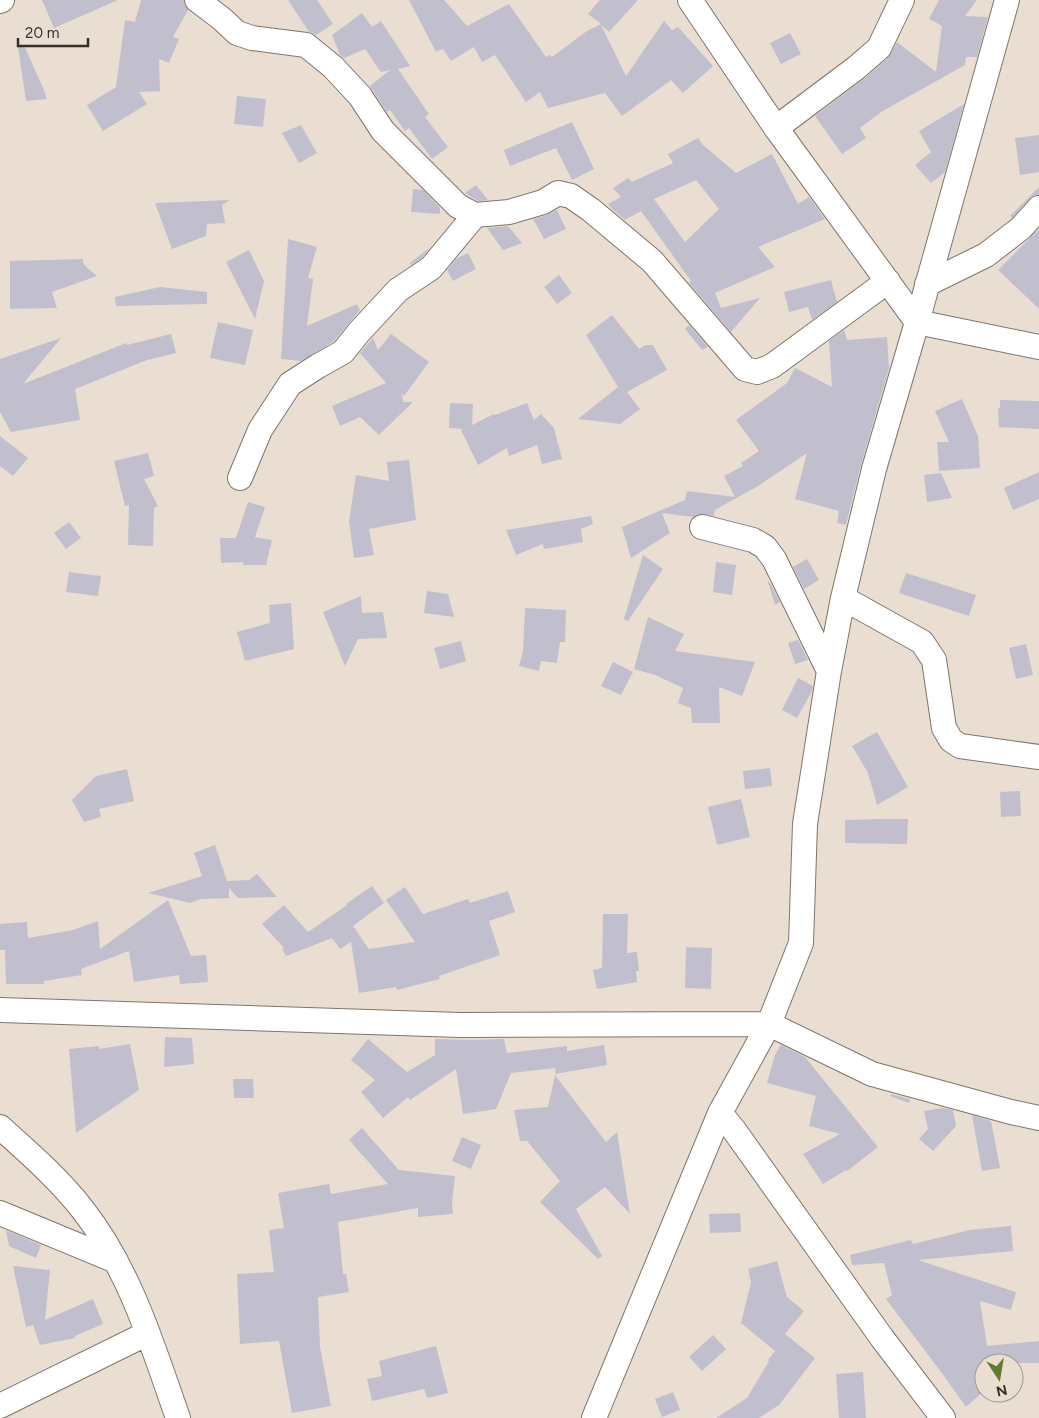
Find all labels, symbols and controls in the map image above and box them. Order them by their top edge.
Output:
scale bar [18,15,88,47]
text: 20 m [25,24,59,42]
north arrow [974,1353,1024,1403]
text: N [995,1381,1009,1400]

